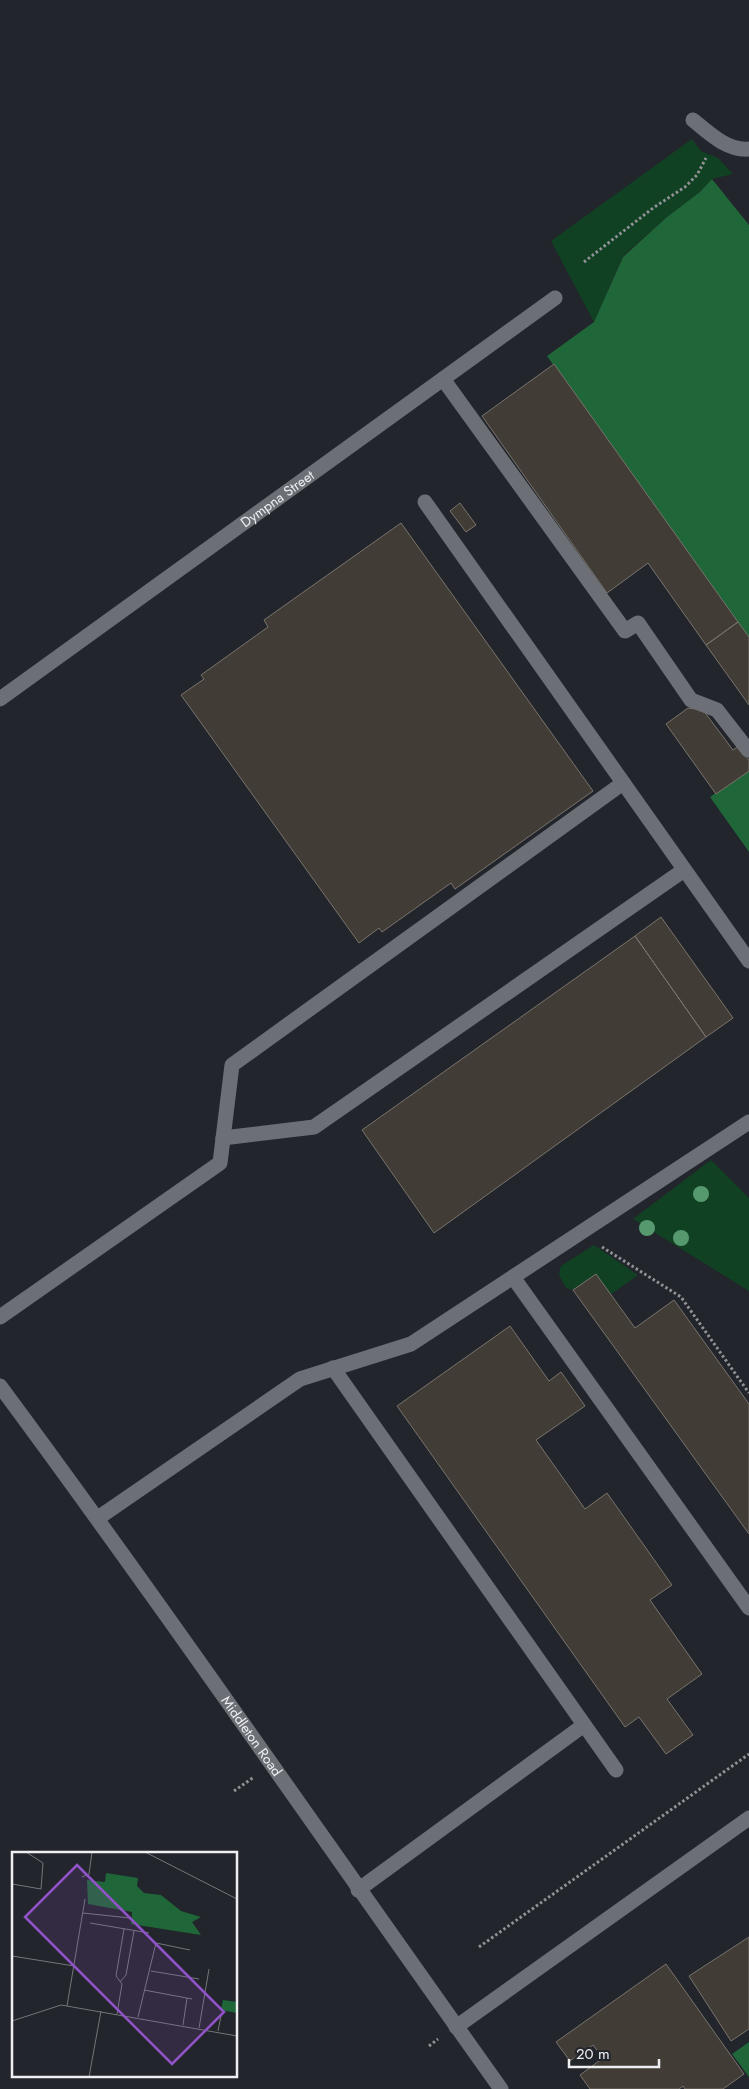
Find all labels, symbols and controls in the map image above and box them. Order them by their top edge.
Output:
street label: Dympna Street [236,465,319,532]
street label: Middleton Road [216,1692,287,1780]
inset map [12,1852,238,2076]
scale bar [569,2036,659,2068]
text: 20 m [576,2043,610,2065]

